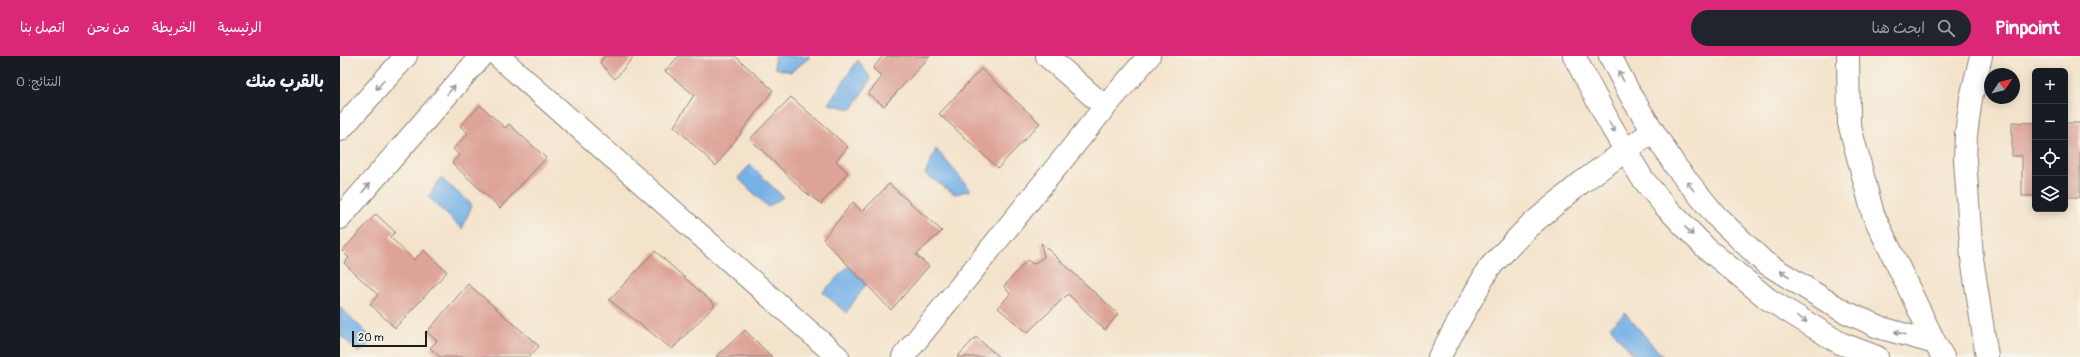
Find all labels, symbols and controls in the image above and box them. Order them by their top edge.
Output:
search box [1691,10,1971,46]
text: Pinpoint [1995,16,2060,40]
icon: search [1935,17,1957,39]
text: اتصل بنا [20,19,65,36]
text: من نحن [87,19,130,36]
text: الخريطة [152,19,196,36]
text: الرئيسية [218,19,262,36]
text: ابحث هنا [1872,19,1925,38]
north arrow [1984,68,2020,104]
map controls [2032,68,2068,212]
button: + [2032,68,2068,104]
one-way arrow [1617,70,1624,82]
text: بالقرب منك [246,71,324,92]
text: النتائج: 0 [16,74,61,90]
one-way arrow [375,80,385,90]
one-way arrow [447,85,456,95]
button: − [2032,104,2068,140]
one-way arrow [1608,121,1616,133]
button: locate [2032,140,2068,176]
button: layers [2032,176,2068,212]
one-way arrow [1686,180,1695,191]
one-way arrow [361,183,370,193]
one-way arrow [1684,226,1694,236]
one-way arrow [1779,270,1790,278]
one-way arrow [1796,316,1808,324]
scale bar [352,329,427,348]
one-way arrow [1893,329,1906,336]
text: 20 m [358,331,384,344]

